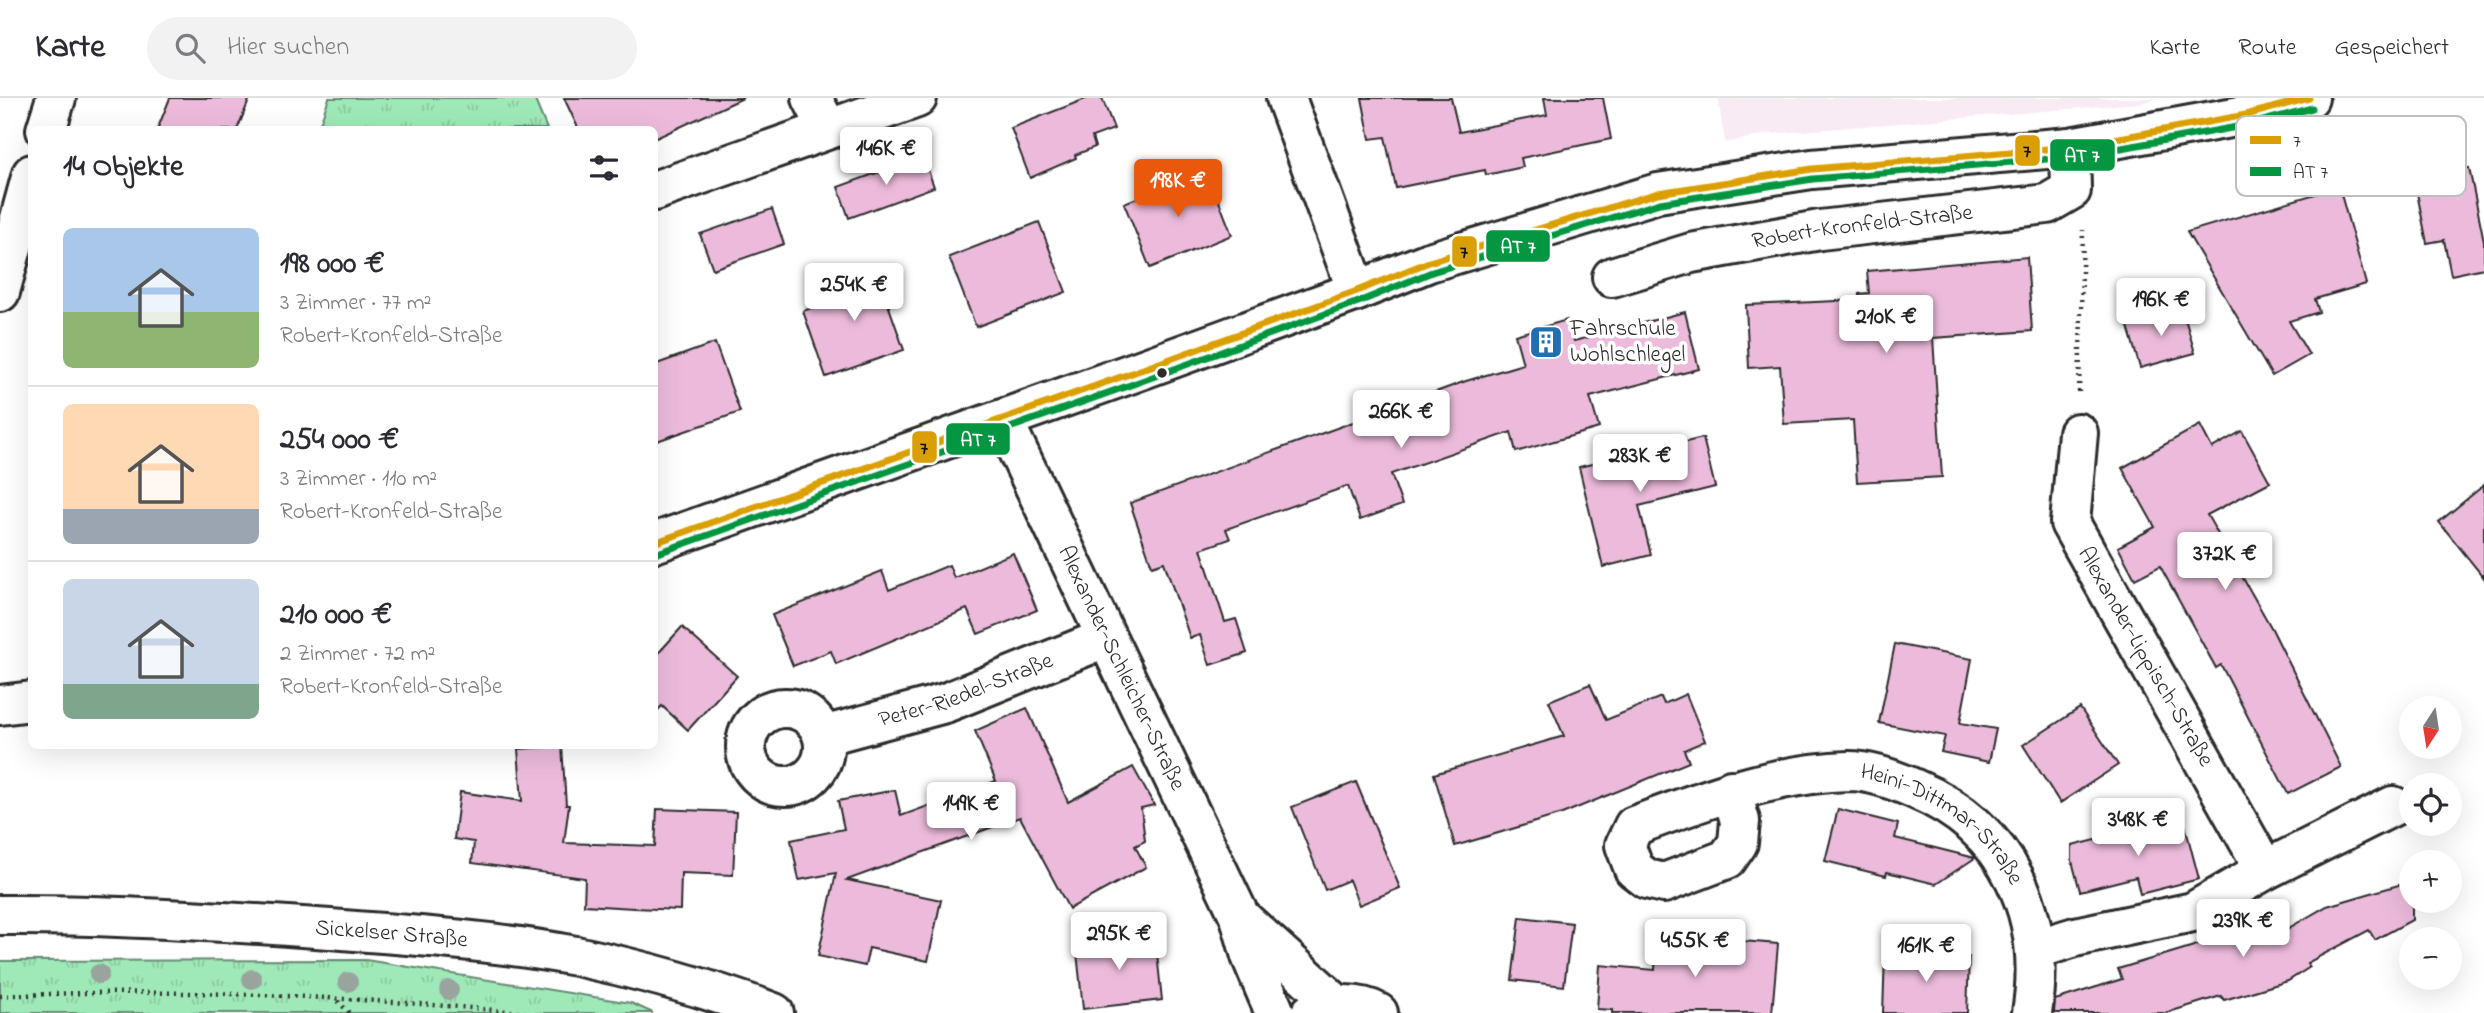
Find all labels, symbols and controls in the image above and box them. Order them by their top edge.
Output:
search box [147,17,637,80]
text: Karte [35,24,105,72]
icon: search [171,29,209,67]
text: Hier suchen [227,29,349,67]
text: Karte [2149,31,2200,66]
text: Route [2238,31,2297,66]
text: Gespeichert [2335,31,2449,66]
legend [2236,116,2466,196]
pin: 146K € [829,127,943,187]
text: 7 [2293,129,2301,156]
text: 146K € [856,133,916,166]
line badge: 7 [2014,134,2041,167]
line badge: AT 7 [2049,138,2116,172]
text: 7 [2023,139,2031,166]
text: AT 7 [2064,144,2100,171]
text: 14 Objekte [63,146,183,190]
icon: filters [585,149,623,187]
pin: 198K € [1121,159,1235,219]
text: AT 7 [2293,160,2328,187]
text: 198K € [1150,165,1206,198]
street label: Robert-Kronfeld-Straße [1749,196,1975,258]
line badge: AT 7 [1485,229,1551,263]
line badge: 7 [1451,235,1478,268]
text: AT 7 [1500,235,1536,262]
text: 7 [1460,240,1468,267]
text: 198 000 € [280,243,385,287]
icon: home [119,256,203,340]
pin: 254K € [797,264,911,323]
text: 254K € [821,269,888,302]
pin: 196K € [2104,278,2218,338]
text: 196K € [2132,284,2190,317]
text: 3 Zimmer · 77 m² [280,287,431,320]
pin: 210K € [1829,296,1943,355]
text: 210K € [1855,301,1917,334]
place label: Fahrschule Wohlschlegel [1569,313,1685,373]
text: Robert-Kronfeld-Straße [280,320,502,353]
building icon: Fahrschule Wohlschlegel [1527,323,1565,361]
unlabelled marker [1155,366,1169,380]
pin: 266K € [1344,390,1458,450]
text: 266K € [1369,396,1433,429]
text: 254 000 € [280,419,399,463]
line badge: AT 7 [945,422,1011,456]
text: AT 7 [960,428,996,455]
line badge: 7 [911,430,938,464]
icon: home [119,432,203,516]
pin: 283K € [1583,434,1697,494]
text: 7 [920,436,928,463]
text: 283K € [1609,440,1671,473]
text: 3 Zimmer · 110 m² [280,463,437,496]
text: Robert-Kronfeld-Straße [280,496,502,529]
pin: 372K € [2168,532,2282,592]
text: 372K € [2193,538,2257,571]
street label: Alexander-Schleicher-Straße [1049,540,1194,797]
street label: Alexander-Lippisch-Straße [2068,541,2222,774]
text: 210 000 € [280,594,392,638]
icon: home [119,607,203,691]
text: 2 Zimmer · 72 m² [280,638,435,671]
street label: Peter-Riedel-Straße [875,644,1059,737]
text: Robert-Kronfeld-Straße [280,671,502,704]
north arrow [2399,696,2462,760]
map controls [2399,696,2462,990]
street label: Heini-Dittmar-Straße [1858,755,2032,891]
button: locate [2399,773,2462,836]
pin: 149K € [914,782,1028,842]
text: 149K € [943,788,999,821]
pin: 348K € [2081,798,2195,858]
text: 348K € [2108,804,2168,837]
button: + [2399,850,2462,913]
pin: 239K € [2186,900,2300,959]
text: 239K € [2213,905,2273,938]
street label: Sickelser Straße [314,912,470,957]
pin: 295K € [1062,912,1176,972]
text: 295K € [1087,918,1151,951]
pin: 455K € [1638,920,1752,979]
pin: 161K € [1869,924,1983,984]
text: 455K € [1661,925,1729,958]
button: − [2399,927,2462,990]
text: 161K € [1897,930,1955,963]

